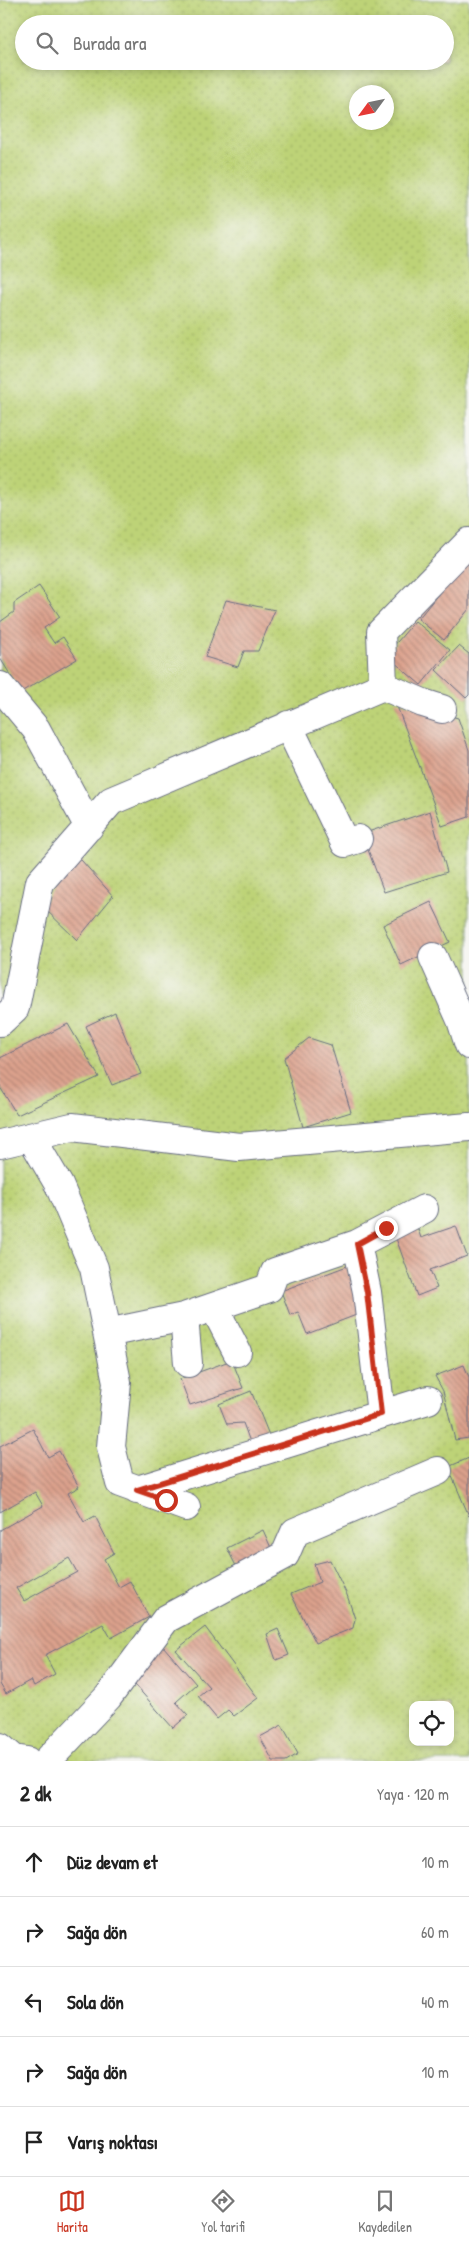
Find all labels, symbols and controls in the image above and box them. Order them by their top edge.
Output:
search box [15,15,454,70]
icon: search [33,29,61,57]
text: Burada ara [73,30,146,56]
north arrow [349,85,394,130]
route end [375,1217,398,1240]
route start [155,1489,178,1512]
map controls [409,1701,454,1746]
button: locate [409,1701,454,1746]
text: 2 dk [20,1779,52,1808]
text: Yaya · 120 m [377,1783,449,1805]
icon: ahead [20,1848,48,1876]
text: Düz devam et [67,1849,158,1875]
text: 10 m [421,1851,449,1873]
icon: right [20,1918,48,1946]
text: Sağa dön [67,1919,127,1945]
text: 60 m [421,1921,449,1943]
icon: left [20,1988,48,2016]
text: Sola dön [67,1989,124,2015]
text: 40 m [421,1991,449,2013]
icon: right [20,2058,48,2086]
text: Sağa dön [67,2059,127,2085]
text: 10 m [421,2061,449,2083]
icon: arrive [20,2128,48,2156]
text: Varış noktası [67,2129,158,2155]
tab: Harita [57,2187,88,2236]
tab: Yol tarifi [201,2187,245,2236]
tab: Kaydedilen [358,2187,412,2236]

